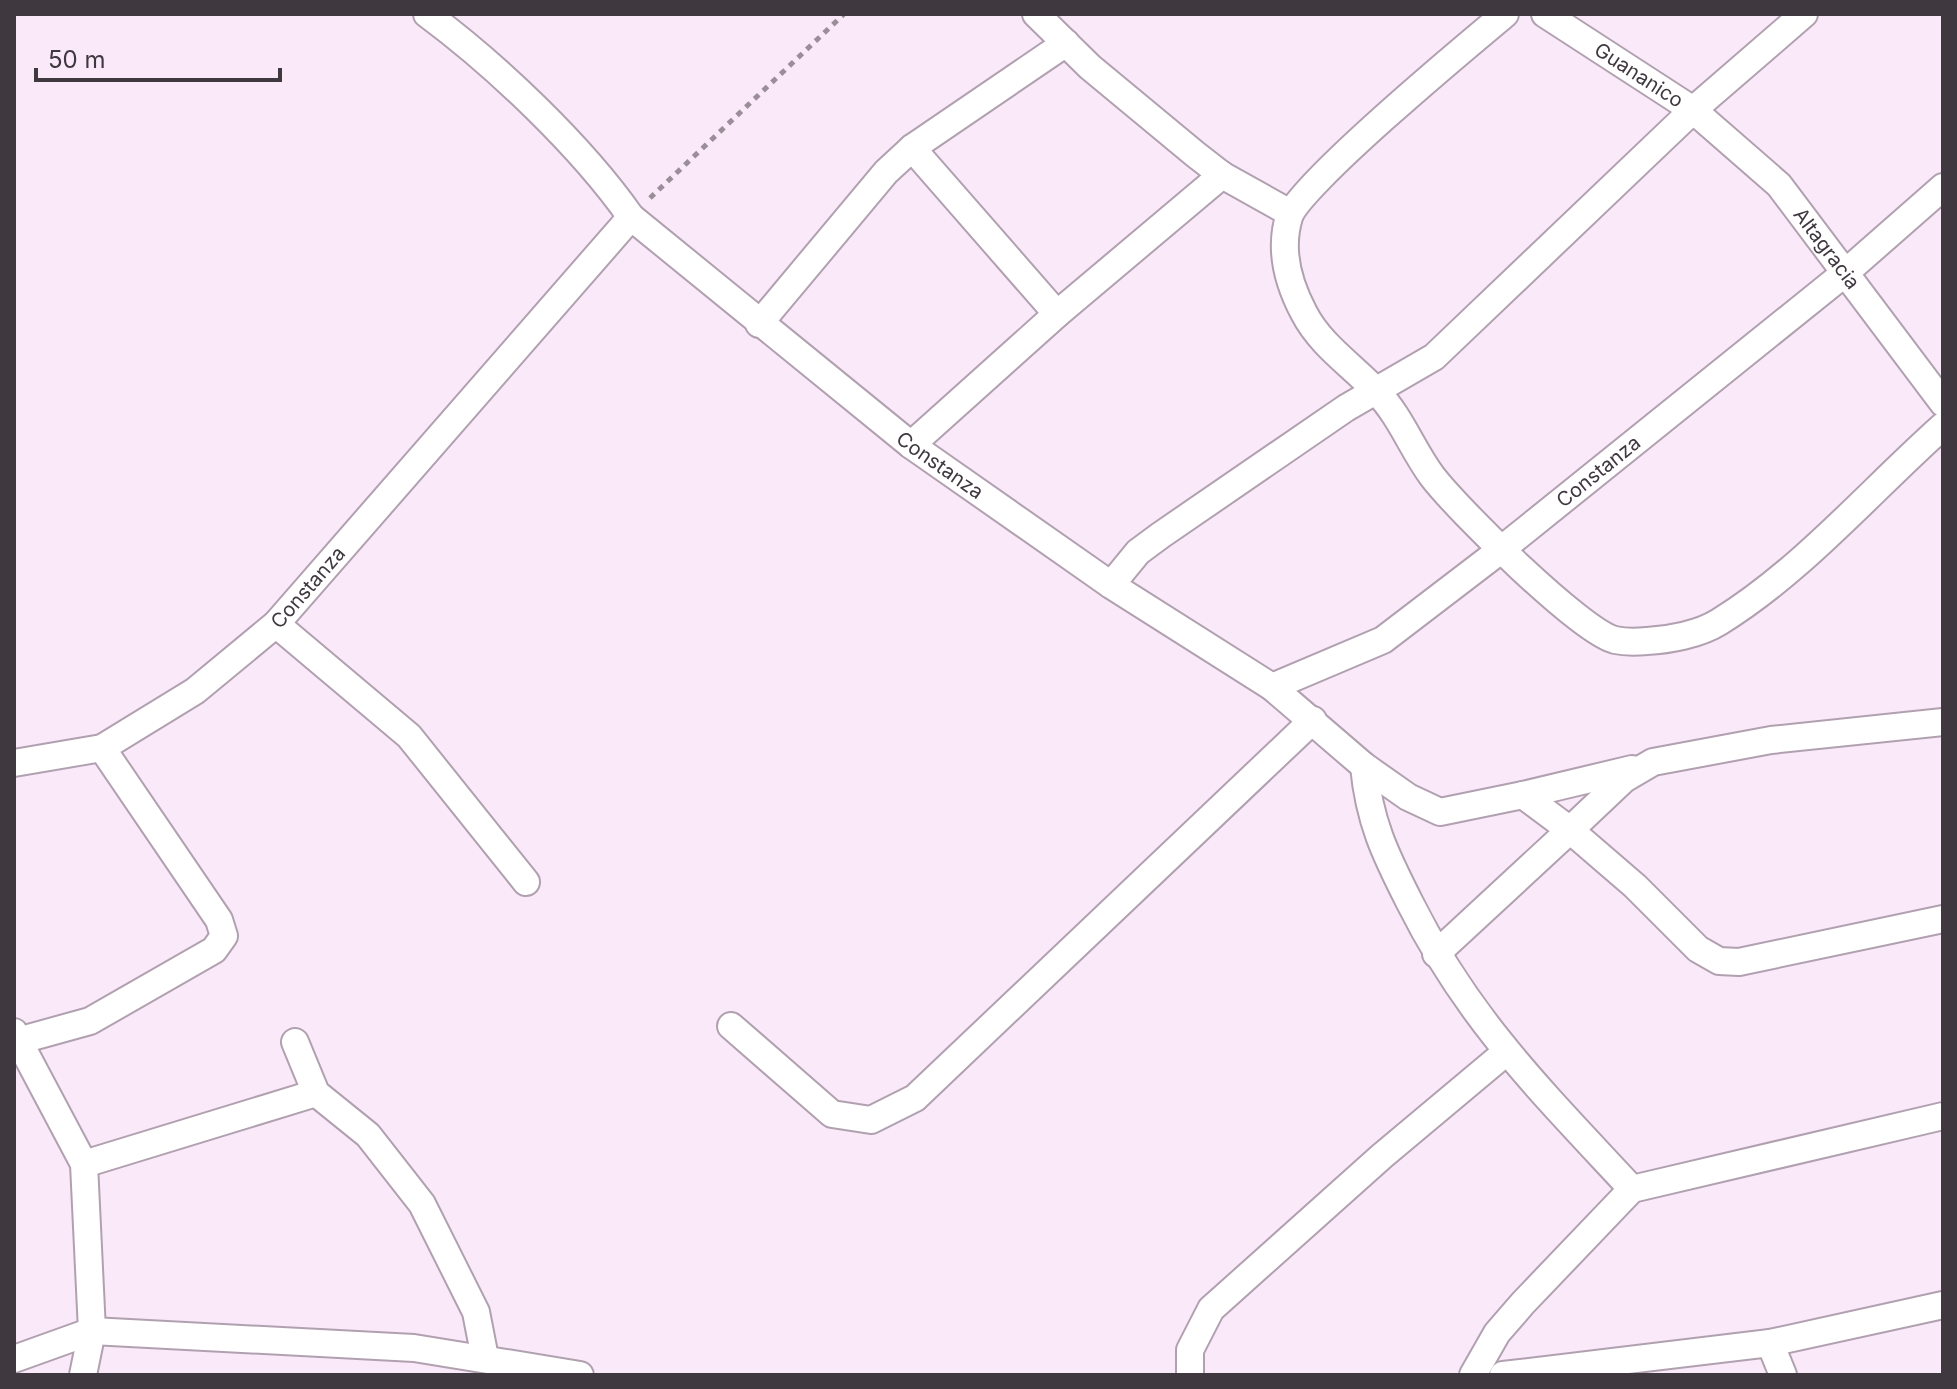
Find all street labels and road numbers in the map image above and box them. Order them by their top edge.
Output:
street label: Guananico [1590,37,1688,113]
street label: Altagracia [1789,203,1865,294]
street label: Constanza [892,426,988,504]
street label: Constanza [1551,430,1645,512]
street label: Constanza [266,541,350,633]

